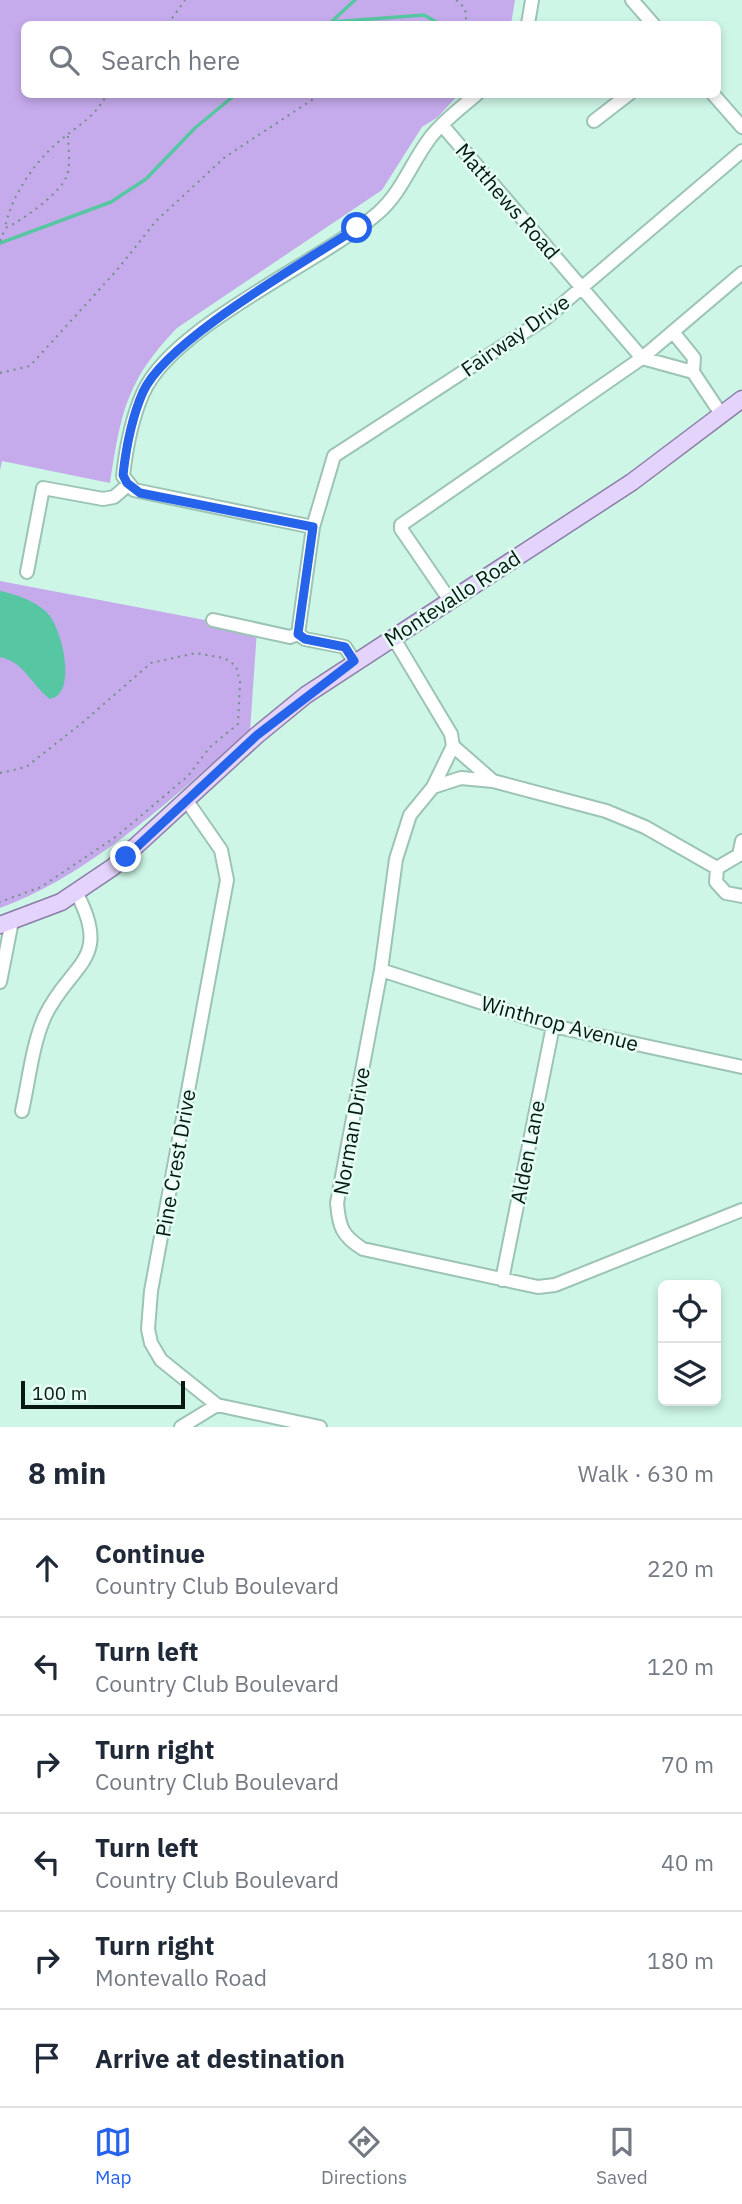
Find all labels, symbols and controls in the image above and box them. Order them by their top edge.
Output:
search box [21,21,721,98]
icon: search [45,41,83,79]
text: Search here [101,43,240,77]
street label: Matthews Road [450,137,566,265]
route start [341,212,372,243]
street label: Fairway Drive [455,287,575,383]
street label: Montevallo Road [379,543,525,653]
route end [110,841,141,872]
street label: Winthrop Avenue [478,989,642,1057]
street label: Norman Drive [326,1065,376,1197]
street label: Pine Crest Drive [148,1087,202,1239]
street label: Alden Lane [503,1098,551,1206]
map controls [658,1280,721,1406]
button: locate [658,1280,721,1343]
button: layers [658,1343,721,1406]
scale bar [21,1378,186,1410]
text: 100 m [32,1381,87,1405]
text: 8 min [28,1453,106,1492]
text: Walk · 630 m [578,1458,714,1488]
text: Continue [95,1536,205,1570]
icon: ahead [28,1549,66,1587]
text: 220 m [647,1553,714,1583]
text: Country Club Boulevard [95,1570,339,1600]
text: Turn left [95,1634,198,1668]
icon: left [28,1647,66,1685]
text: 120 m [647,1651,714,1681]
text: Country Club Boulevard [95,1668,339,1698]
text: Turn right [95,1732,214,1766]
icon: right [28,1745,66,1783]
text: 70 m [661,1749,714,1779]
text: Country Club Boulevard [95,1766,339,1796]
text: Turn left [95,1830,198,1864]
icon: left [28,1843,66,1881]
text: 40 m [661,1847,714,1877]
text: Country Club Boulevard [95,1864,339,1894]
text: Turn right [95,1928,214,1962]
icon: right [28,1941,66,1979]
text: 180 m [647,1945,714,1975]
text: Montevallo Road [95,1962,267,1992]
icon: arrive [28,2039,66,2077]
text: Arrive at destination [95,2041,345,2075]
tab: Map [94,2123,132,2189]
tab: Directions [321,2123,407,2189]
tab: Saved [596,2123,648,2189]

